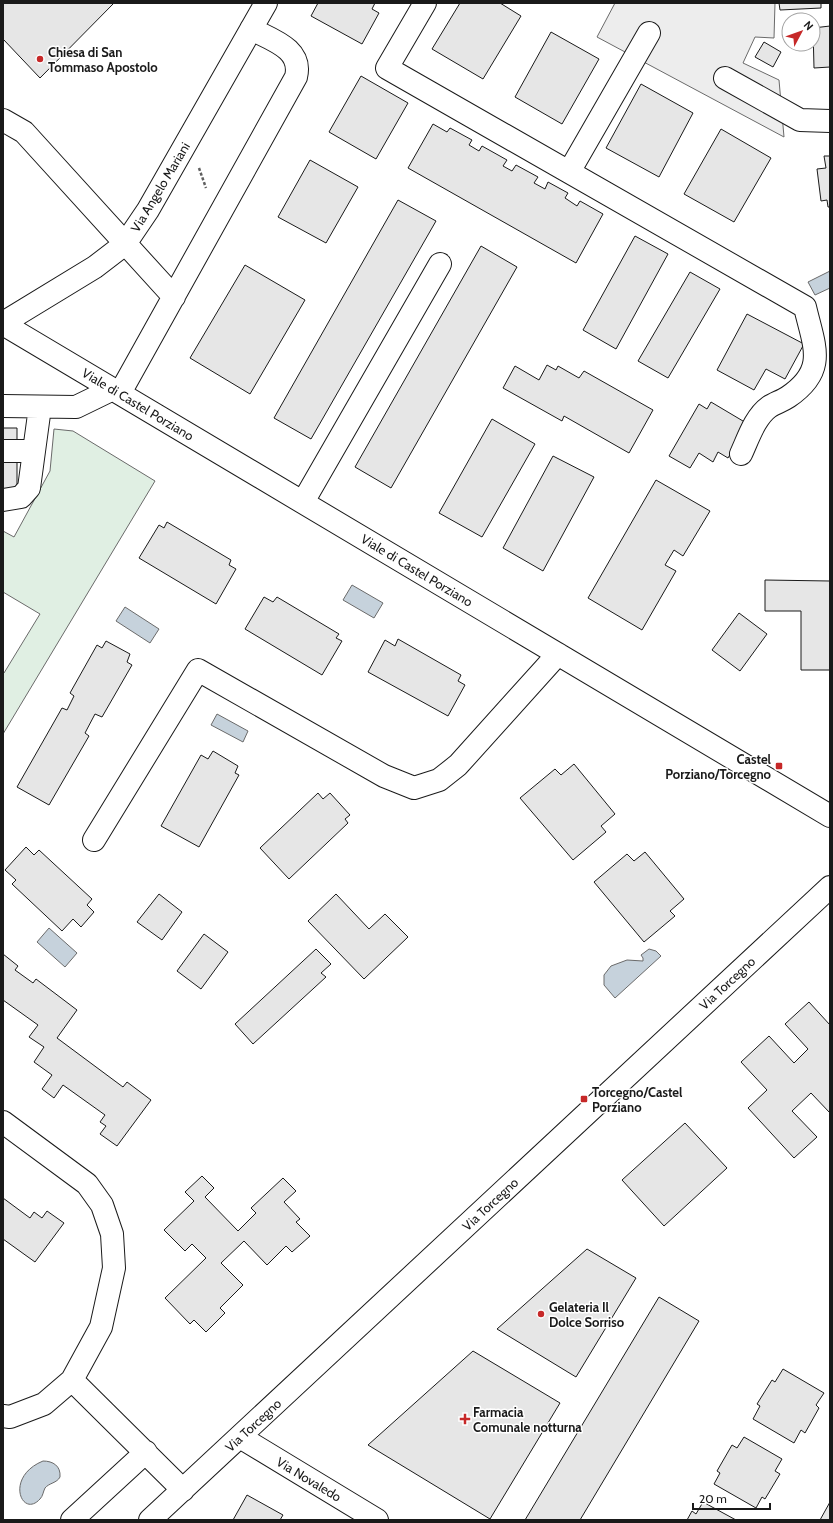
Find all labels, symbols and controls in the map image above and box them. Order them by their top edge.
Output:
north arrow [781,12,821,52]
text: N [801,18,816,33]
place label: Chiesa di San Tommaso Apostolo [48,44,158,75]
marker: Chiesa di San Tommaso Apostolo [35,54,45,64]
street label: Via Angelo Mariani [127,139,193,235]
street label: Viale di Castel Porziano [79,364,197,444]
street label: Viale di Castel Porziano [358,530,476,610]
place label: Castel Porziano/Torcegno [665,751,772,782]
marker: Castel Porziano/Torcegno [774,761,784,771]
street label: Via Torcegno [696,953,758,1013]
place label: Torcegno/Castel Porziano [592,1084,683,1115]
marker: Torcegno/Castel Porziano [579,1094,589,1104]
street label: Via Torcegno [459,1174,521,1234]
place label: Gelateria Il Dolce Sorriso [549,1299,625,1330]
marker: Gelateria Il Dolce Sorriso [536,1309,546,1319]
street label: Via Torcegno [222,1395,284,1455]
place label: Farmacia Comunale notturna [473,1404,582,1435]
marker: Farmacia Comunale notturna [460,1414,470,1424]
street label: Via Novaledo [274,1453,344,1505]
scale bar [693,1485,770,1511]
text: 20 m [699,1491,727,1506]

